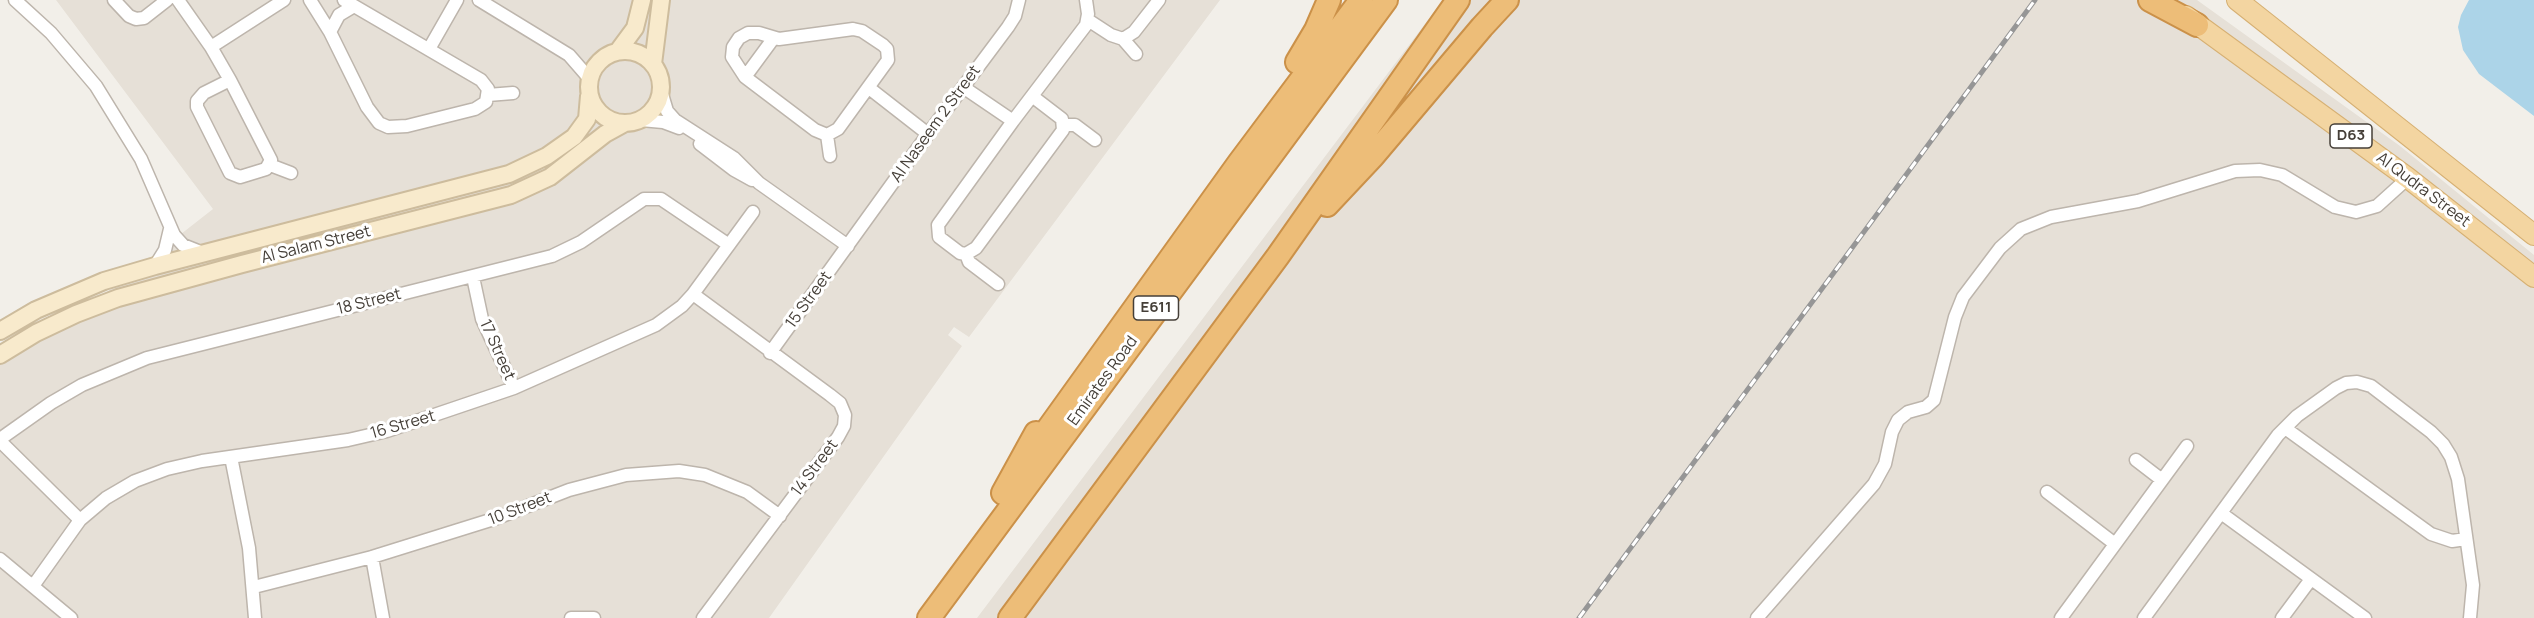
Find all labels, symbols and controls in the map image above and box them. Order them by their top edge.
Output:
street label: Al Naseem 2 Street [887,62,985,186]
road number: D63 [2330,124,2372,148]
street label: Al Qudra Street [2372,149,2474,231]
street label: Al Salam Street [259,222,373,268]
street label: 15 Street [782,268,836,332]
street label: 18 Street [335,285,403,319]
road number: E611 [1134,296,1178,320]
street label: 17 Street [475,317,519,383]
street label: Emirates Road [1064,333,1142,429]
street label: 16 Street [368,407,438,443]
street label: 14 Street [788,436,842,500]
street label: 10 Street [486,488,554,530]

